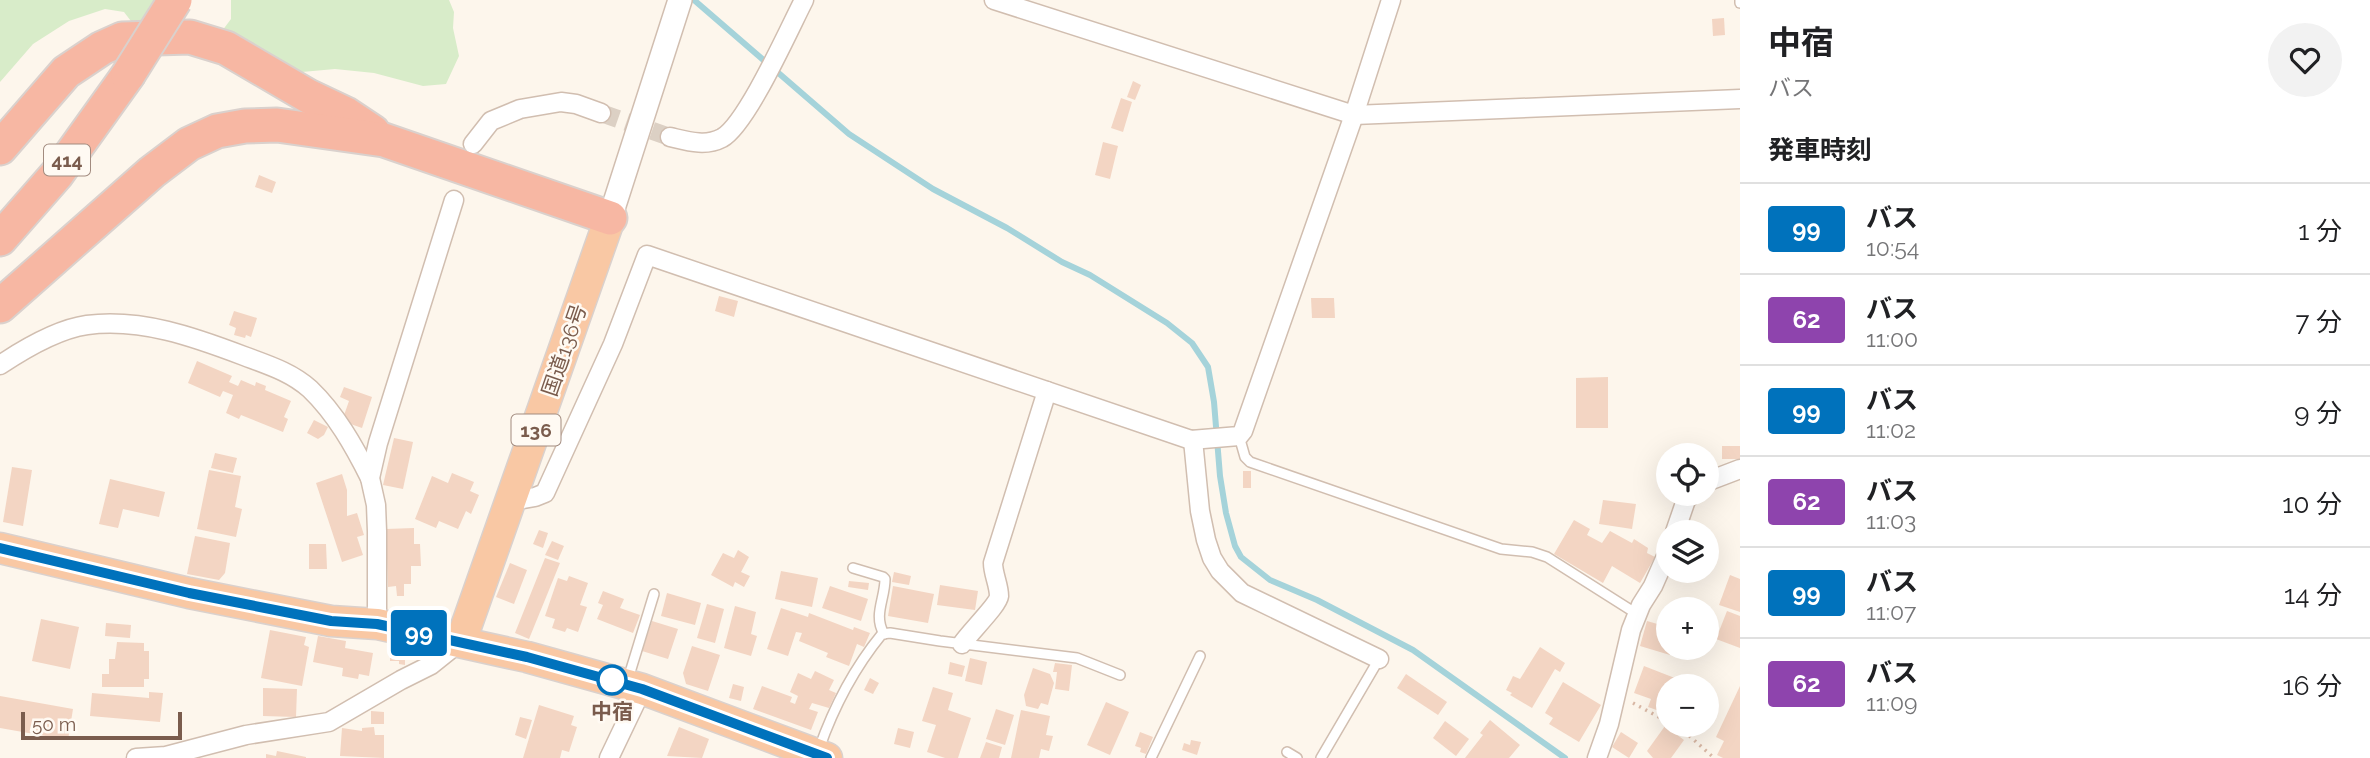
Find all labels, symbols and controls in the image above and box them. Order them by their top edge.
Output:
text: 中宿 [1768,23,1834,62]
button: heart [2268,23,2342,97]
text: バス [1768,74,1814,101]
text: 発車時刻 [1768,135,1872,165]
road number: 414 [44,144,90,176]
text: バス [1866,203,1918,233]
text: 99 [1792,214,1821,243]
text: 1 分 [2298,216,2342,246]
text: 10:54 [1866,234,1919,261]
text: バス [1866,294,1918,324]
street label: 国道136号 [537,301,591,399]
text: 62 [1792,305,1821,334]
text: 7 分 [2295,307,2342,337]
text: 11:00 [1866,325,1918,352]
text: バス [1866,385,1918,415]
text: 99 [1792,396,1821,425]
text: 9 分 [2294,398,2342,428]
road number: 136 [512,414,560,446]
text: 11:02 [1866,416,1916,443]
map controls [1656,443,1719,737]
button: locate [1656,443,1719,506]
text: バス [1866,476,1918,506]
text: 62 [1792,487,1821,516]
text: 10 分 [2282,489,2342,519]
text: 11:03 [1866,507,1916,534]
button: layers [1656,520,1719,583]
text: バス [1866,567,1918,597]
text: 99 [1792,578,1821,607]
text: 14 分 [2284,580,2342,610]
button: + [1656,597,1719,660]
text: 11:07 [1866,598,1916,625]
line badge: 99 [388,610,450,656]
text: 99 [405,618,433,647]
text: バス [1866,658,1918,688]
marker: 中宿 [597,665,627,695]
text: 62 [1792,669,1821,698]
text: 16 分 [2283,671,2342,701]
button: − [1656,674,1719,737]
text: 11:09 [1866,689,1918,716]
place label: 中宿 [591,699,633,724]
scale bar [21,709,182,741]
text: 50 m [32,713,76,735]

